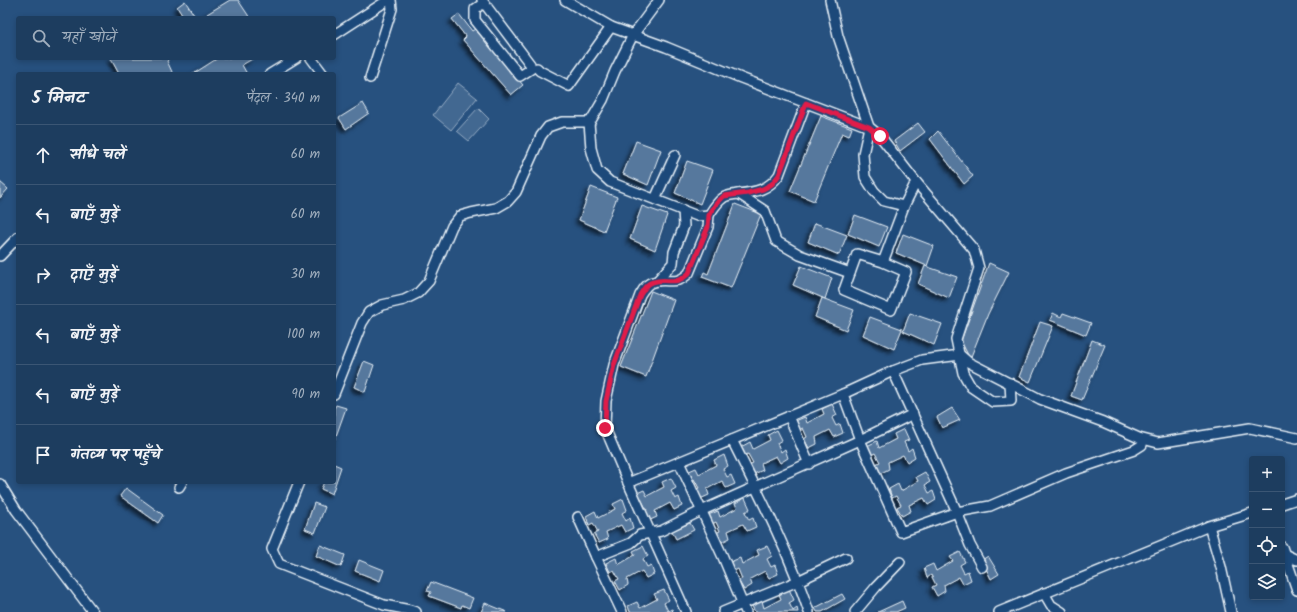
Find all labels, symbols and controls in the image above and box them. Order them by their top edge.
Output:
search box [16,16,336,60]
text: यहाँ खोजें [62,26,116,50]
icon: search [30,27,52,49]
text: 5 मिनट [32,85,86,112]
text: पैदल · 340 m [247,88,320,109]
route start [871,127,889,145]
text: सीधे चलें [70,143,125,167]
icon: ahead [32,144,54,166]
text: 60 m [291,144,320,165]
text: बाएँ मुड़ें [70,203,118,227]
icon: left [32,204,54,226]
text: 60 m [291,204,320,225]
text: दाएँ मुड़ें [70,263,117,287]
icon: right [32,264,54,286]
text: 30 m [291,264,320,285]
text: बाएँ मुड़ें [70,323,118,347]
icon: left [32,324,54,346]
text: 100 m [287,324,320,345]
text: बाएँ मुड़ें [70,383,118,407]
icon: left [32,384,54,406]
text: 90 m [292,384,320,405]
route end [596,419,614,437]
text: गंतव्य पर पहुँचे [70,443,161,467]
icon: arrive [32,444,54,466]
map controls [1249,456,1285,600]
button: + [1249,456,1285,492]
button: − [1249,492,1285,528]
button: locate [1249,528,1285,564]
button: layers [1249,564,1285,600]

